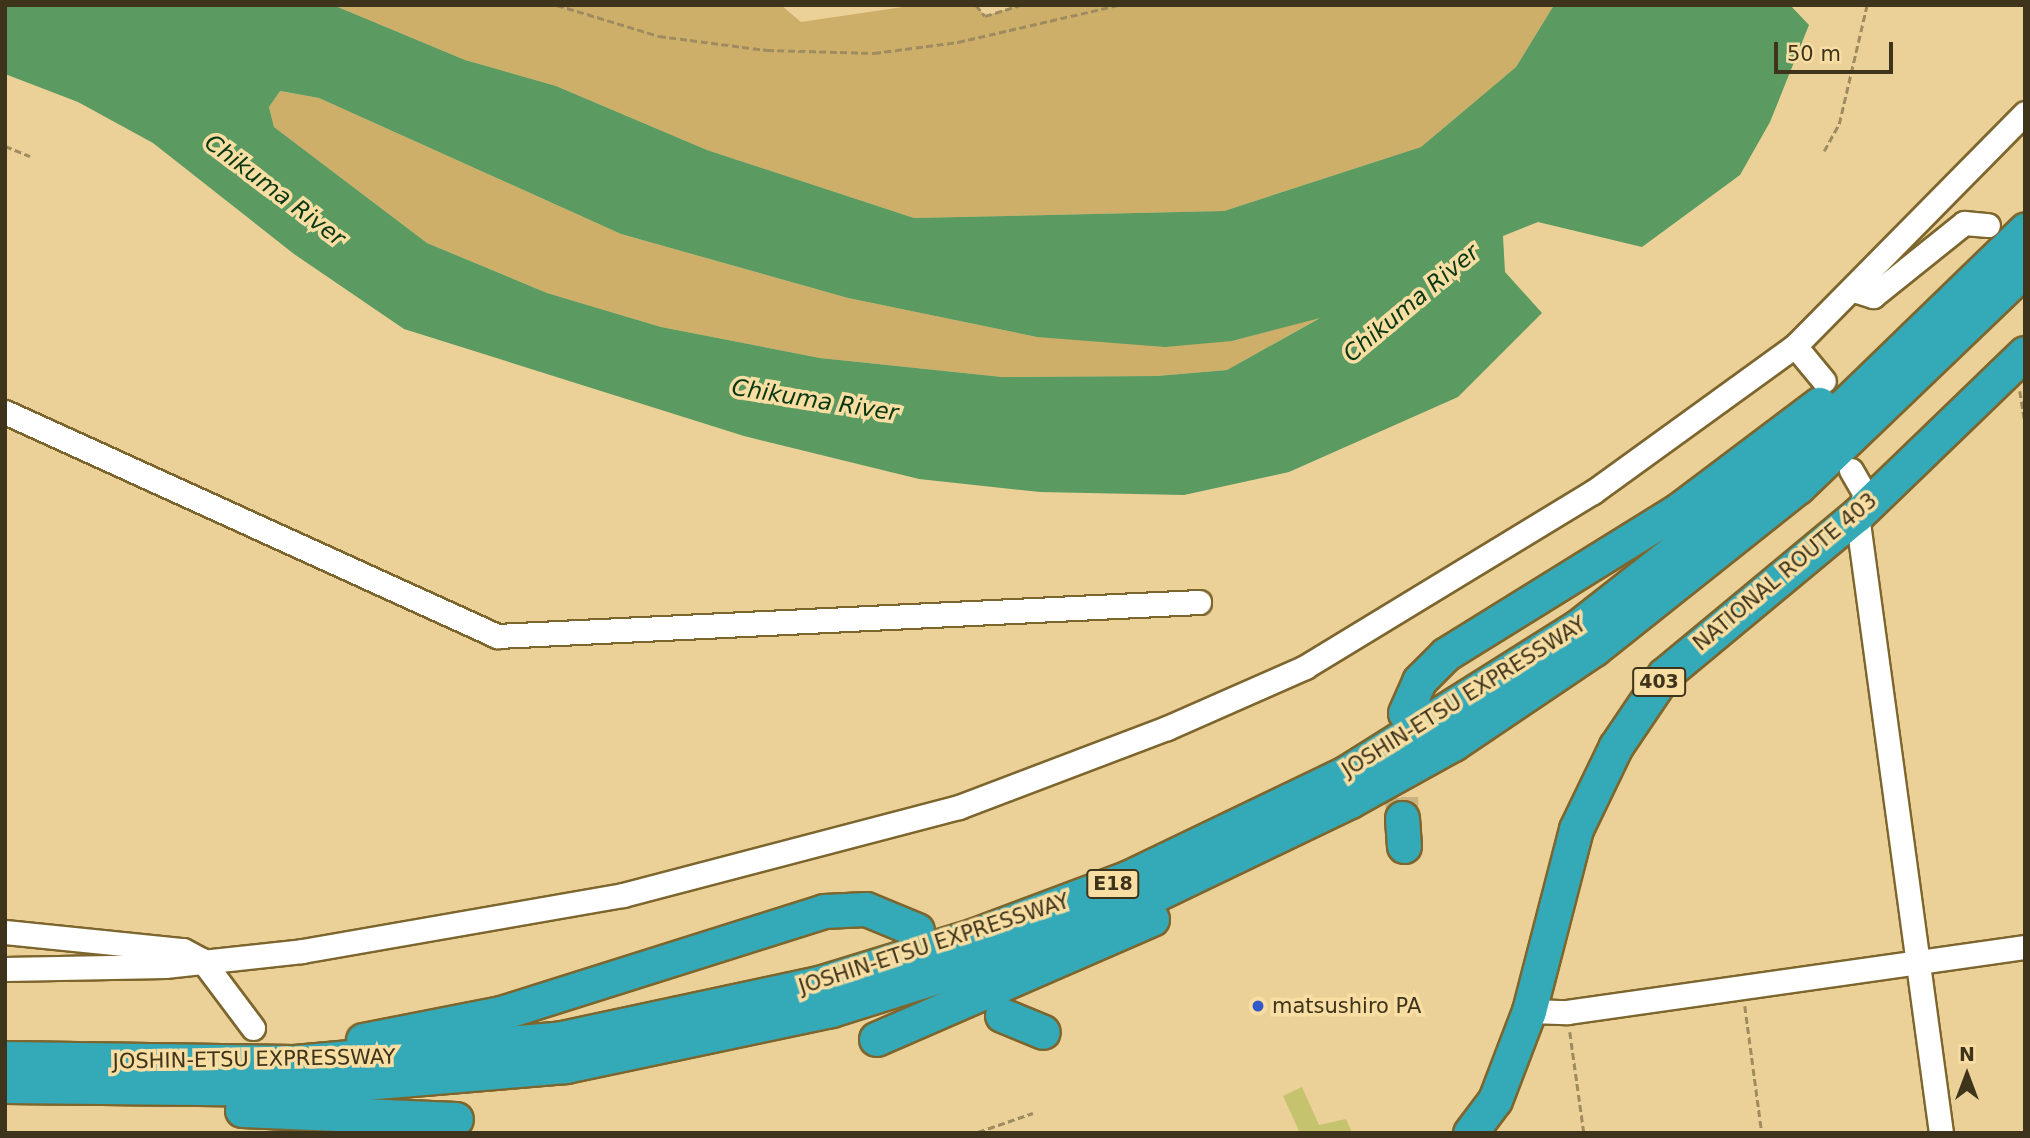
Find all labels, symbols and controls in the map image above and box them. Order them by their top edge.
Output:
scale bar [1778,28,1897,72]
text: 50 m [1787,42,1841,66]
water label: Chikuma River [199,128,351,252]
water label: Chikuma River [1338,238,1484,368]
water label: Chikuma River [730,373,900,427]
street label: NATIONAL ROUTE 403 [1688,488,1882,656]
street label: JOSHIN-ETSU EXPRESSWAY [1337,611,1591,783]
road number: 403 [1631,666,1687,698]
road number: E18 [1085,869,1141,900]
street label: JOSHIN-ETSU EXPRESSWAY [796,888,1072,1000]
place label: matsushiro PA [1272,993,1421,1019]
marker: matsushiro PA [1250,998,1266,1014]
north arrow [1932,1040,2002,1110]
text: N [1959,1043,1975,1065]
street label: JOSHIN-ETSU EXPRESSWAY [112,1044,396,1074]

